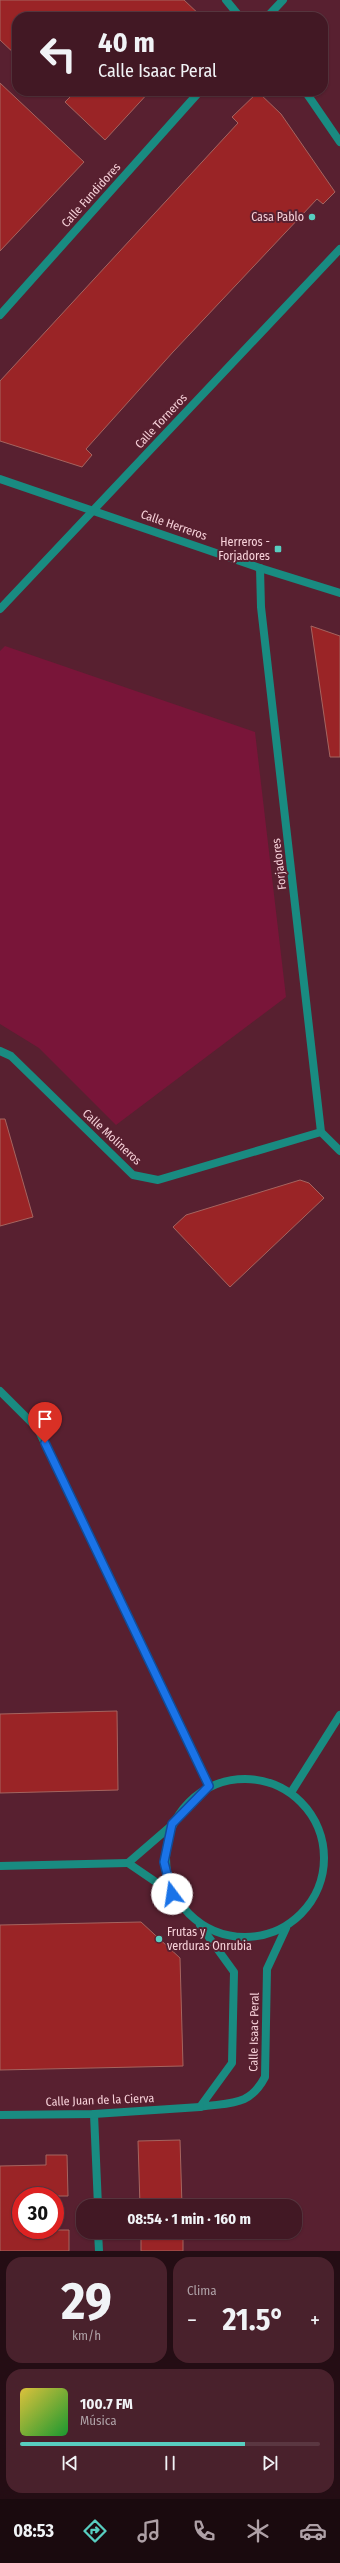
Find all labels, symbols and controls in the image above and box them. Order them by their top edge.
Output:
text: 40 m [98,26,155,59]
icon: left [32,28,84,80]
text: Calle Isaac Peral [98,60,217,82]
street label: Calle Fundidores [59,160,123,230]
place label: Casa Pablo [251,210,304,224]
marker: Casa Pablo [307,212,317,222]
street label: Calle Torneros [132,391,190,451]
street label: Calle Herreros [139,507,209,543]
place label: Herreros - Forjadores [218,535,270,563]
marker: Herreros - Forjadores [273,544,283,554]
street label: Forjadores [269,837,289,891]
street label: Calle Molineros [80,1106,144,1168]
pin [28,1402,62,1443]
icon: arrive [34,1408,56,1430]
position arrow [151,1873,193,1915]
place label: Frutas y verduras Onrubia [167,1925,252,1953]
marker: Frutas y verduras Onrubia [154,1934,164,1944]
street label: Calle Isaac Peral [246,1992,262,2072]
street label: Calle Juan de la Cierva [45,2091,155,2109]
speed limit sign: 30 [12,2187,64,2239]
text: 08:54 · 1 min · 160 m [127,2210,251,2228]
text: 29 [61,2270,112,2333]
text: Clima [187,2283,217,2298]
text: 21.5° [223,2302,284,2338]
text: − [187,2307,197,2334]
text: + [310,2307,320,2334]
text: km/h [72,2328,101,2343]
text: 100.7 FM [80,2395,133,2413]
text: Música [80,2413,117,2428]
icon: previous [59,2452,81,2474]
icon: pause [159,2452,181,2474]
icon: next [259,2452,281,2474]
icon: directions [81,2517,109,2545]
icon: music [135,2517,163,2545]
icon: phone [190,2517,218,2545]
icon: climate [244,2517,272,2545]
icon: car [299,2517,327,2545]
text: 08:53 [13,2520,54,2542]

